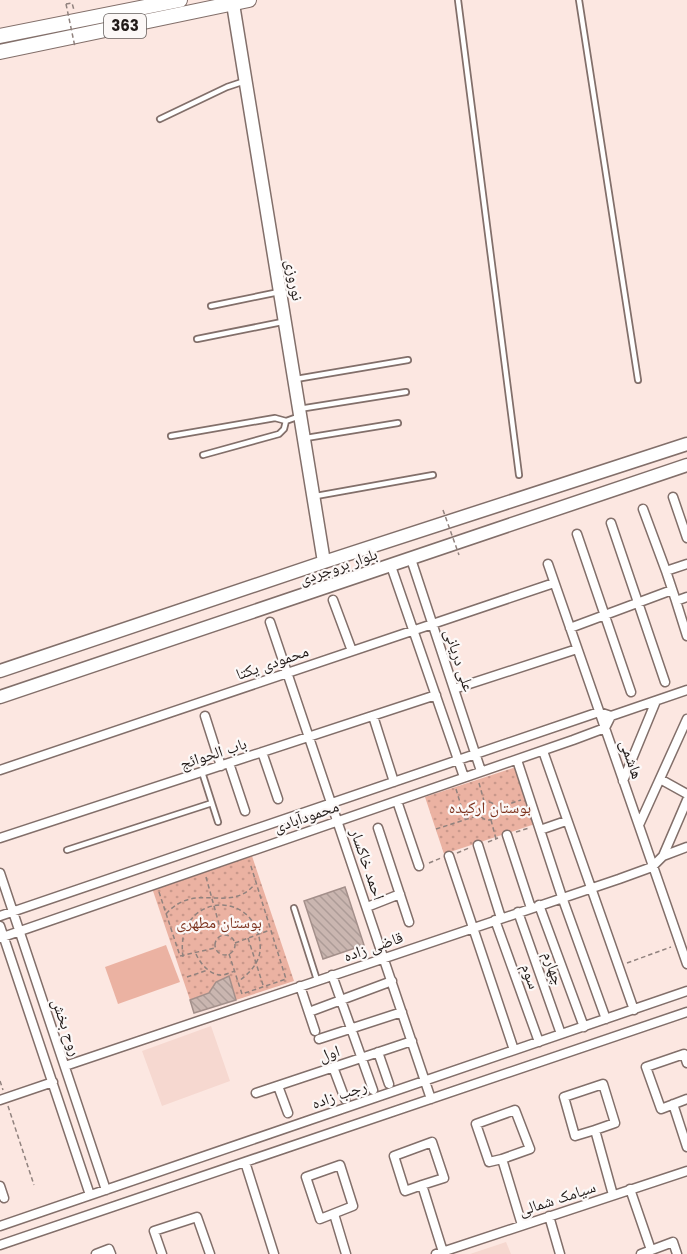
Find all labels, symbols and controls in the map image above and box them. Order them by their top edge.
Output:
road number: 363 [104,14,146,38]
street label: نوروزی [280,258,309,303]
street label: بلوار بروجردی [296,542,380,591]
street label: علی دریانی [439,626,481,695]
street label: محمودی یکتا [233,639,312,686]
street label: باب الحوائج [177,732,250,775]
street label: هاشمی [614,736,649,782]
street label: محمودآبادی [271,795,342,838]
park label: بوستان ارکیده [449,796,531,819]
street label: احمد خاکسار [344,824,390,903]
park label: بوستان مطهری [176,911,262,934]
street label: قاضی زاده [340,926,406,967]
street label: چهارم [537,948,570,988]
street label: سوم [515,960,546,992]
street label: روح بخش [46,995,87,1059]
street label: اول [316,1039,343,1068]
street label: رجب زاده [309,1074,370,1115]
street label: سیامک شمالی [516,1175,599,1222]

